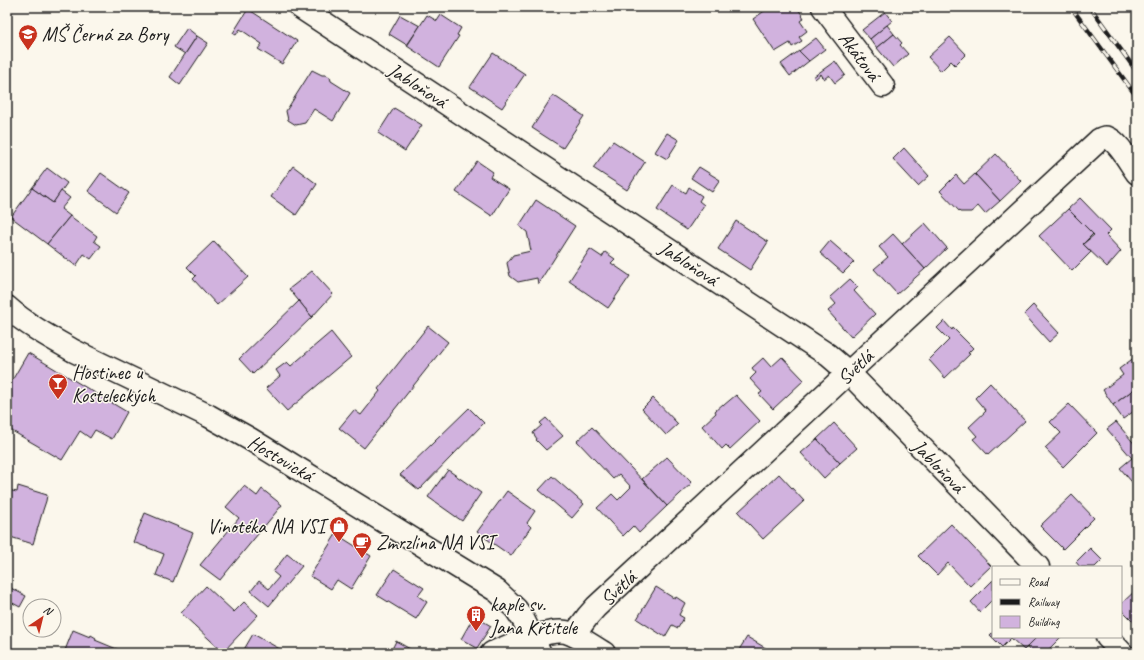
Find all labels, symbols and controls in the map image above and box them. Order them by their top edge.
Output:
place label: MŠ Černá za Bory [42,22,170,47]
school or university icon: MŠ Černá za Bory [17,23,39,51]
street label: Akátová [833,27,888,88]
street label: Jabloňová [383,57,454,115]
street label: Jabloňová [654,235,725,293]
street label: Světlá [832,343,880,390]
place label: Hostinec u Kosteleckých [72,360,156,408]
bar icon: Hostinec u Kosteleckých [47,372,69,400]
street label: Hostovická [243,429,320,489]
street label: Jabloňová [906,433,972,500]
place label: Vinotéka NA VSI [207,514,329,539]
shop icon: Vinotéka NA VSI [328,515,350,543]
place label: Zmrzlina NA VSI [376,530,498,555]
cafe icon: Zmrzlina NA VSI [351,531,373,559]
street label: Světlá [595,564,643,611]
legend [992,566,1122,638]
text: Road [1028,574,1050,590]
place label: kaple sv. Jana Křtitele [489,592,579,640]
text: Railway [1028,594,1060,610]
north arrow [22,598,62,638]
text: N [41,602,56,619]
building icon: kaple sv. Jana Křtitele [465,604,487,632]
text: Building [1028,614,1060,630]

